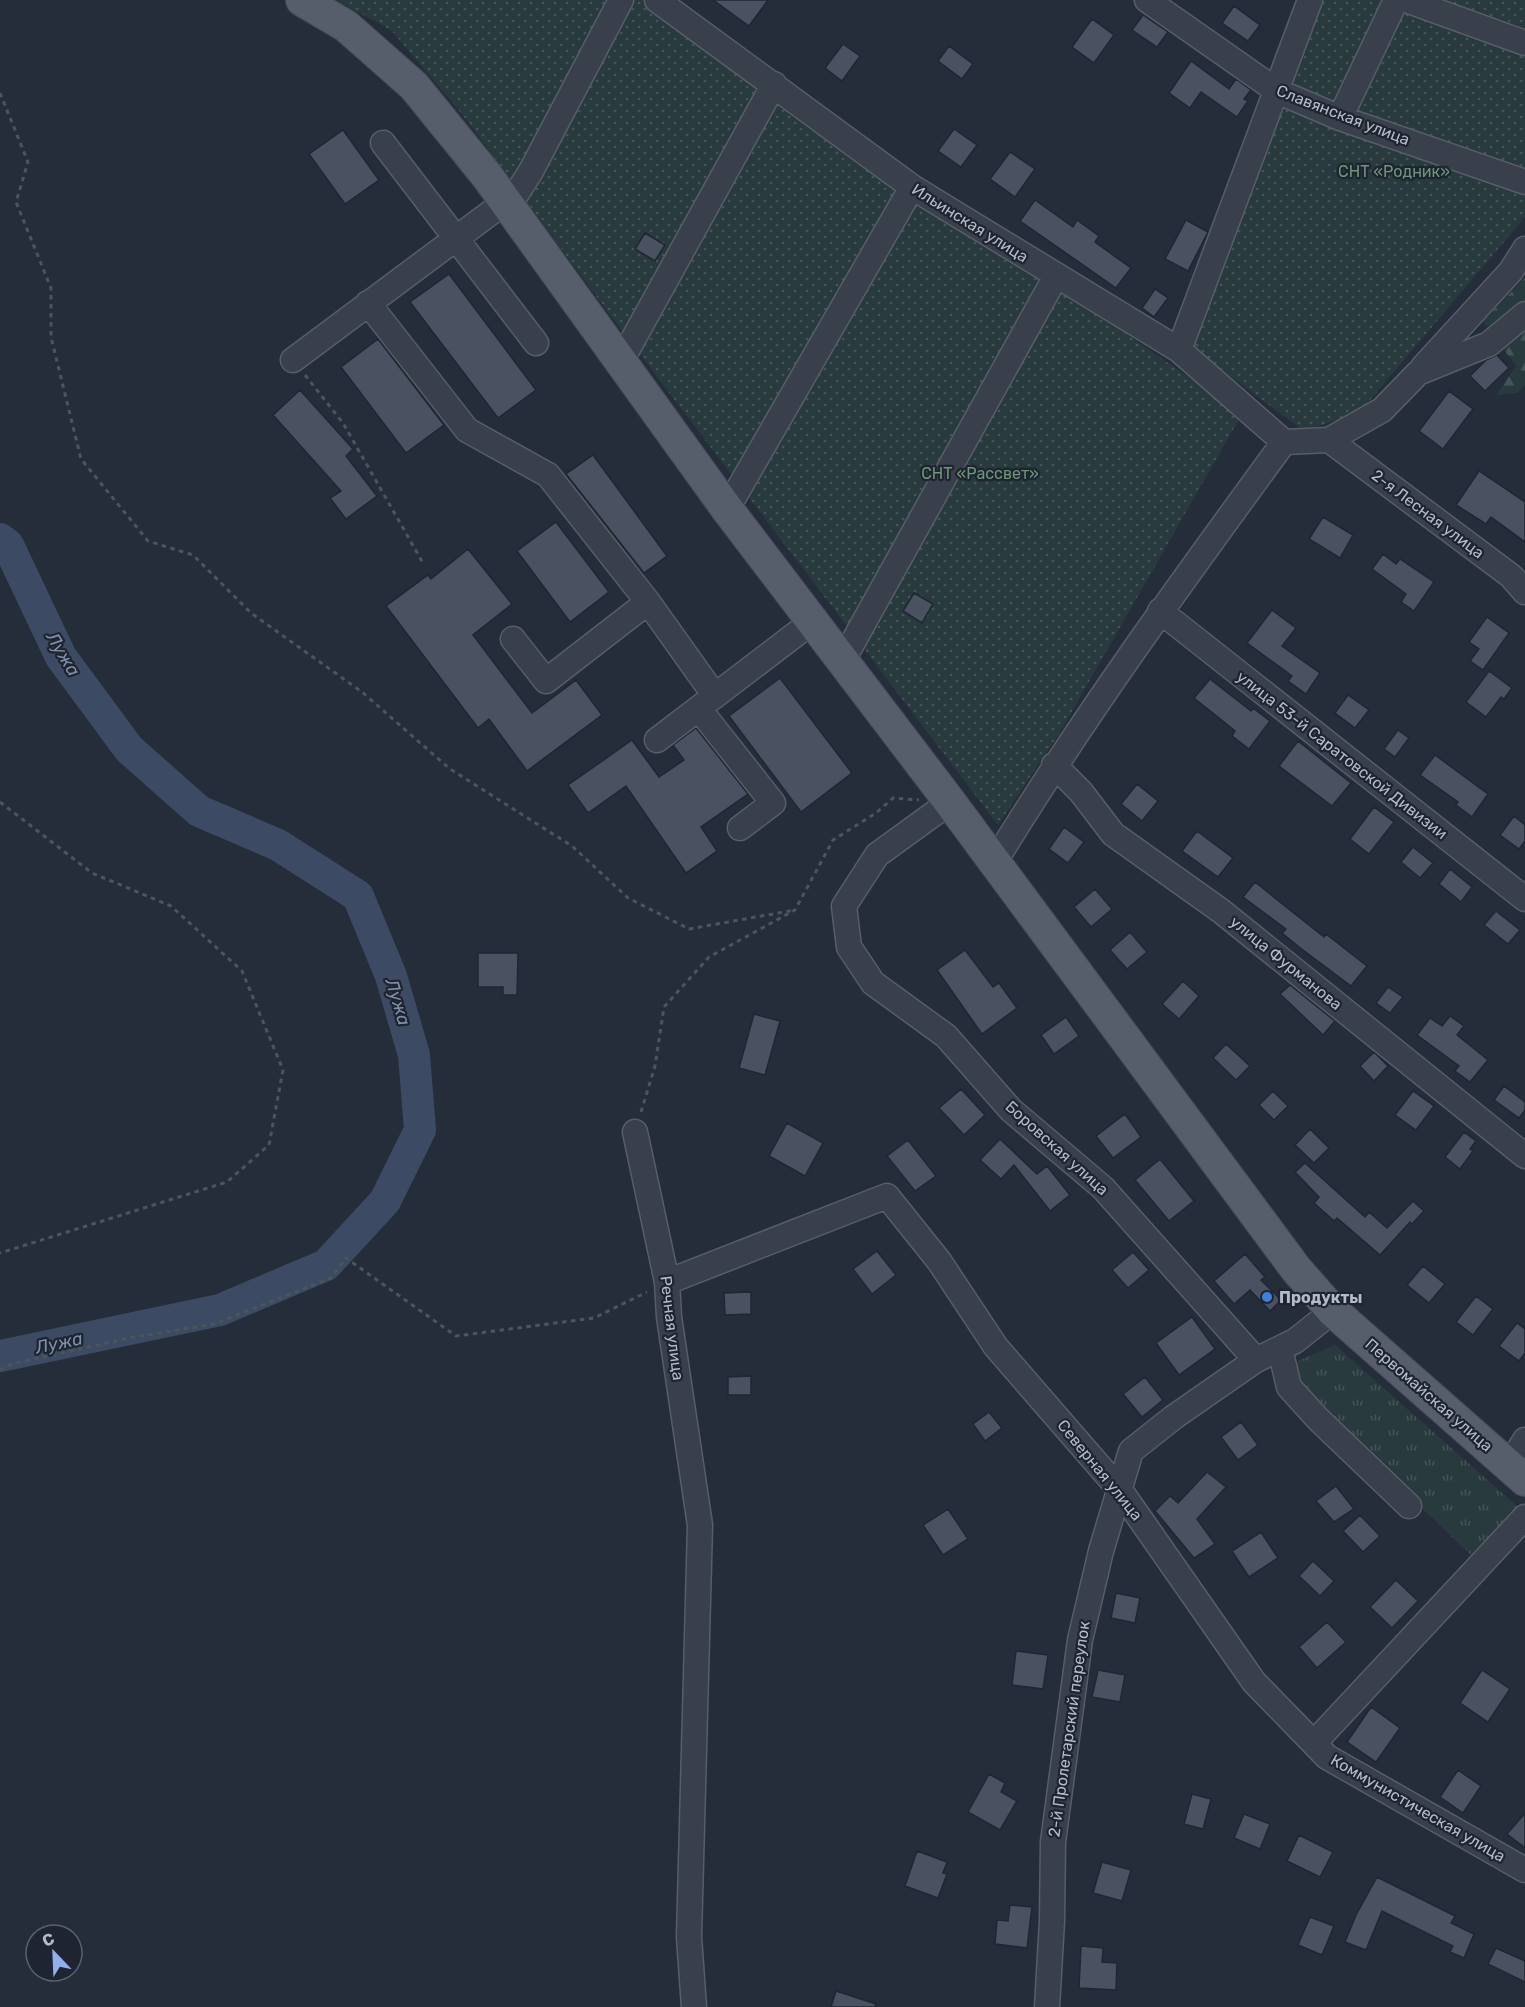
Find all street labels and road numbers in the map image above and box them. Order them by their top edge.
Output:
street label: Славянская улица [1274,81,1412,149]
street label: Ильинская улица [908,180,1032,266]
street label: 2-я Лесная улица [1368,466,1488,562]
street label: улица 53-й Саратовской Дивизии [1233,667,1451,843]
street label: улица Фурманова [1226,912,1346,1014]
street label: Боровская улица [1002,1097,1112,1199]
street label: Речная улица [656,1275,688,1381]
street label: Первомайская улица [1361,1335,1497,1455]
street label: Северная улица [1053,1416,1147,1524]
street label: 2-й Пролетарский переулок [1044,1619,1094,1838]
street label: Коммунистическая улица [1327,1750,1509,1866]

